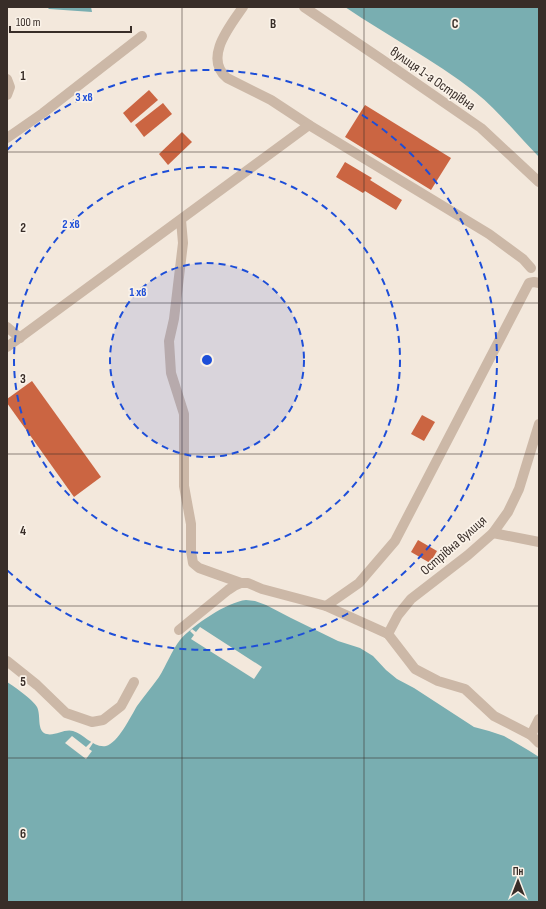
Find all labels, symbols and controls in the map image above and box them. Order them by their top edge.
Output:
scale bar [10,8,131,34]
text: 100 m [16,15,41,30]
text: B [270,16,276,32]
text: C [452,16,459,32]
street label: вулиця 1-а Острівна [387,43,479,114]
text: 1 [20,68,26,84]
text: 3 хв [75,90,93,105]
text: 2 хв [62,217,80,232]
text: 2 [20,220,26,236]
text: 1 хв [130,285,146,300]
centre of rings [200,353,214,367]
text: 3 [20,371,26,387]
street label: Острівна вулиця [417,512,490,579]
text: 4 [20,523,26,539]
text: 5 [20,674,26,690]
text: 6 [20,826,26,842]
north arrow [498,861,538,901]
text: Пн [513,865,524,878]

